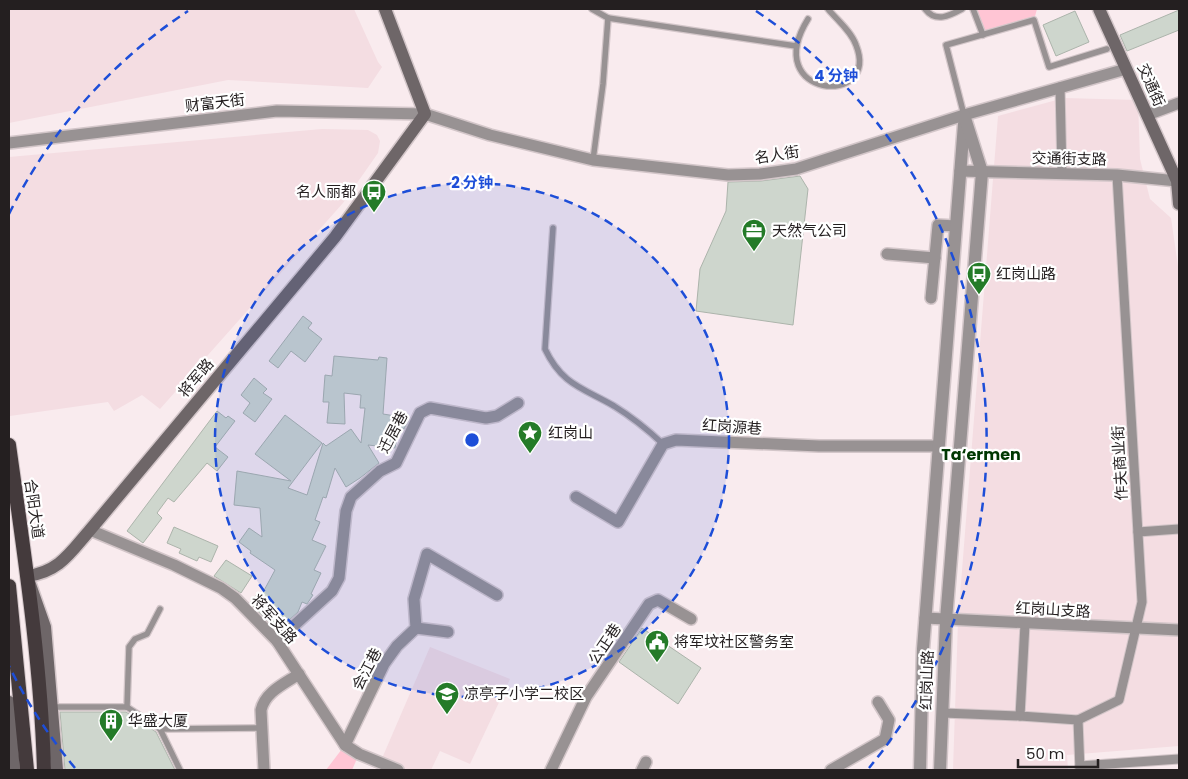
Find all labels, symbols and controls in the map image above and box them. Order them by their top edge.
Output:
street label: 交通街 [1133,60,1170,110]
text: 4 分钟 [814,65,858,86]
street label: 财富天街 [184,88,246,117]
street label: 名人街 [753,141,801,168]
street label: 交通街支路 [1031,147,1107,170]
text: 2 分钟 [451,172,493,193]
bus stop icon: 名人丽都 [361,179,387,213]
place label: 名人丽都 [296,181,356,202]
office icon: 天然气公司 [741,218,767,252]
place label: 天然气公司 [772,220,847,241]
bus stop icon: 红岗山路 [966,261,992,295]
place label: 红岗山路 [996,263,1056,284]
street label: 将军路 [173,354,218,402]
street label: 迁居巷 [373,407,412,457]
street label: 红岗源巷 [701,414,763,439]
place icon: 红岗山 [517,420,543,454]
place label: 红岗山 [548,422,593,443]
street label: 作夫商业街 [1107,425,1132,501]
centre of rings [463,431,481,449]
district label: Ta‘ermen [941,443,1021,466]
street label: 合阳大道 [20,478,49,540]
street label: 将军支路 [246,589,302,648]
street label: 红岗山支路 [1015,597,1091,622]
street label: 公正巷 [583,619,626,668]
public building icon: 将军坟社区警务室 [644,629,670,663]
place label: 将军坟社区警务室 [674,631,794,652]
street label: 会江巷 [347,644,386,694]
street label: 红岗山路 [915,650,938,710]
school or university icon: 凉亭子小学二校区 [434,681,460,715]
place label: 凉亭子小学二校区 [464,683,584,704]
building icon: 华盛大厦 [98,708,124,742]
place label: 华盛大厦 [128,710,188,731]
scale bar [1018,736,1098,768]
text: 50 m [1026,743,1064,764]

